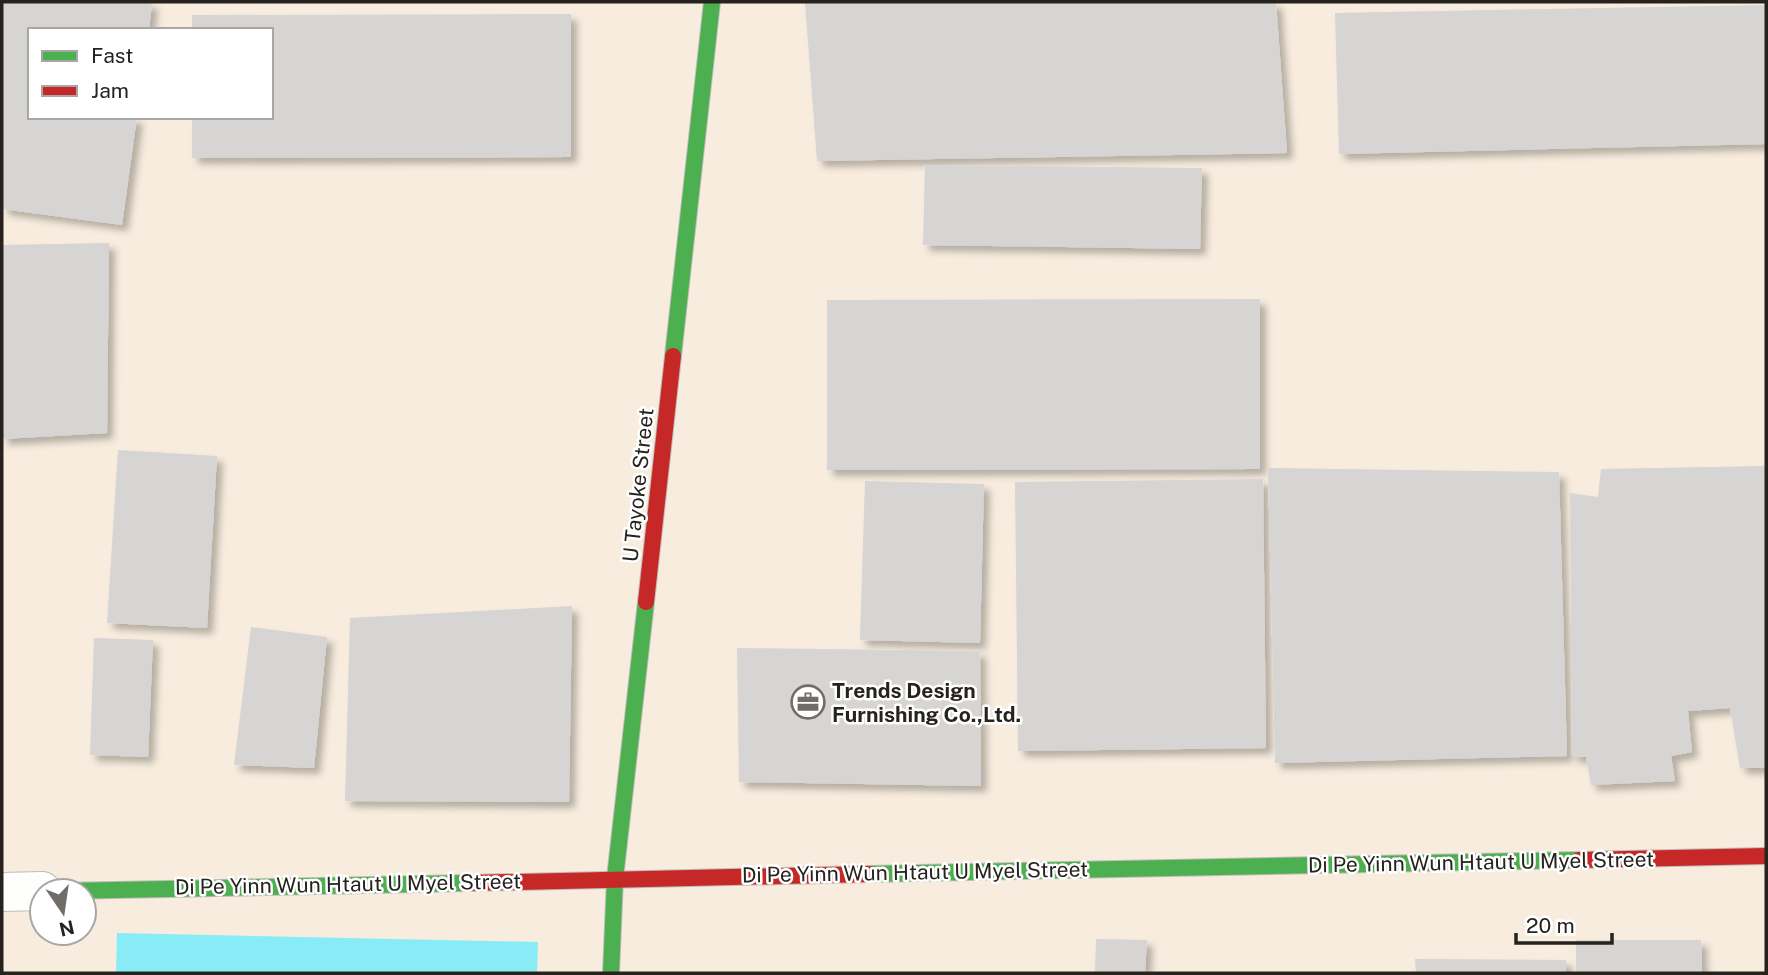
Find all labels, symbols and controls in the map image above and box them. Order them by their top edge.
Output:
legend [28,28,273,119]
text: Fast [91,43,133,68]
text: Jam [91,78,129,103]
street label: U Tayoke Street [617,407,659,563]
place label: Trends Design Furnishing Co.,Ltd. [832,678,1021,727]
office icon: Trends Design Furnishing Co.,Ltd. [789,683,827,721]
street label: Di Pe Yinn Wun Htaut U Myel Street [1308,846,1654,878]
street label: Di Pe Yinn Wun Htaut U Myel Street [742,856,1088,888]
street label: Di Pe Yinn Wun Htaut U Myel Street [175,868,521,900]
north arrow [28,877,98,947]
scale bar [1516,902,1612,946]
text: 20 m [1526,913,1575,938]
text: N [57,916,77,941]

